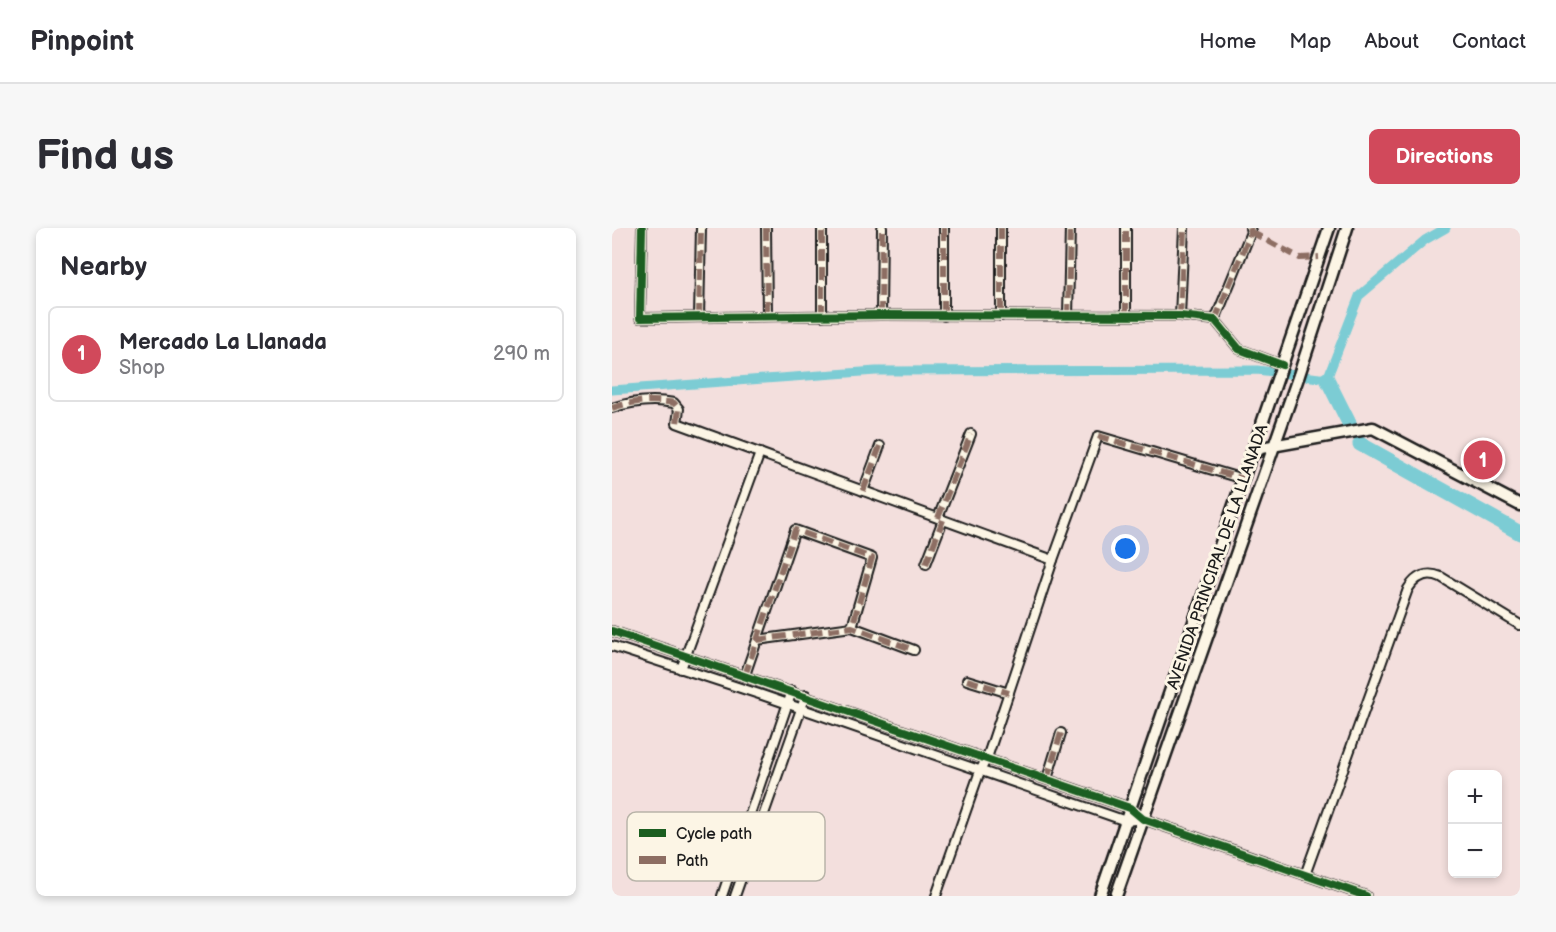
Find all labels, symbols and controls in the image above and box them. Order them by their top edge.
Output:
text: Pinpoint [30,25,134,58]
text: Home [1199,29,1256,54]
text: Map [1289,29,1331,54]
text: About [1364,29,1419,54]
text: Contact [1452,29,1526,54]
button: Directions [1369,129,1520,184]
text: Find us [36,131,174,182]
text: Nearby [60,252,147,283]
text: Mercado La Llanada [119,329,327,356]
text: 1 [77,342,86,366]
text: 290 m [493,342,550,366]
text: Shop [119,356,165,380]
street label: AVENIDA PRINCIPAL DE LA LLANADA [1164,422,1272,692]
pin: 1 [1464,438,1502,482]
your location [1111,534,1140,563]
map controls [1448,770,1502,878]
button: + [1448,770,1502,824]
legend [627,812,825,881]
button: − [1448,824,1502,878]
text: Cycle path [676,825,752,844]
text: Path [676,852,708,871]

